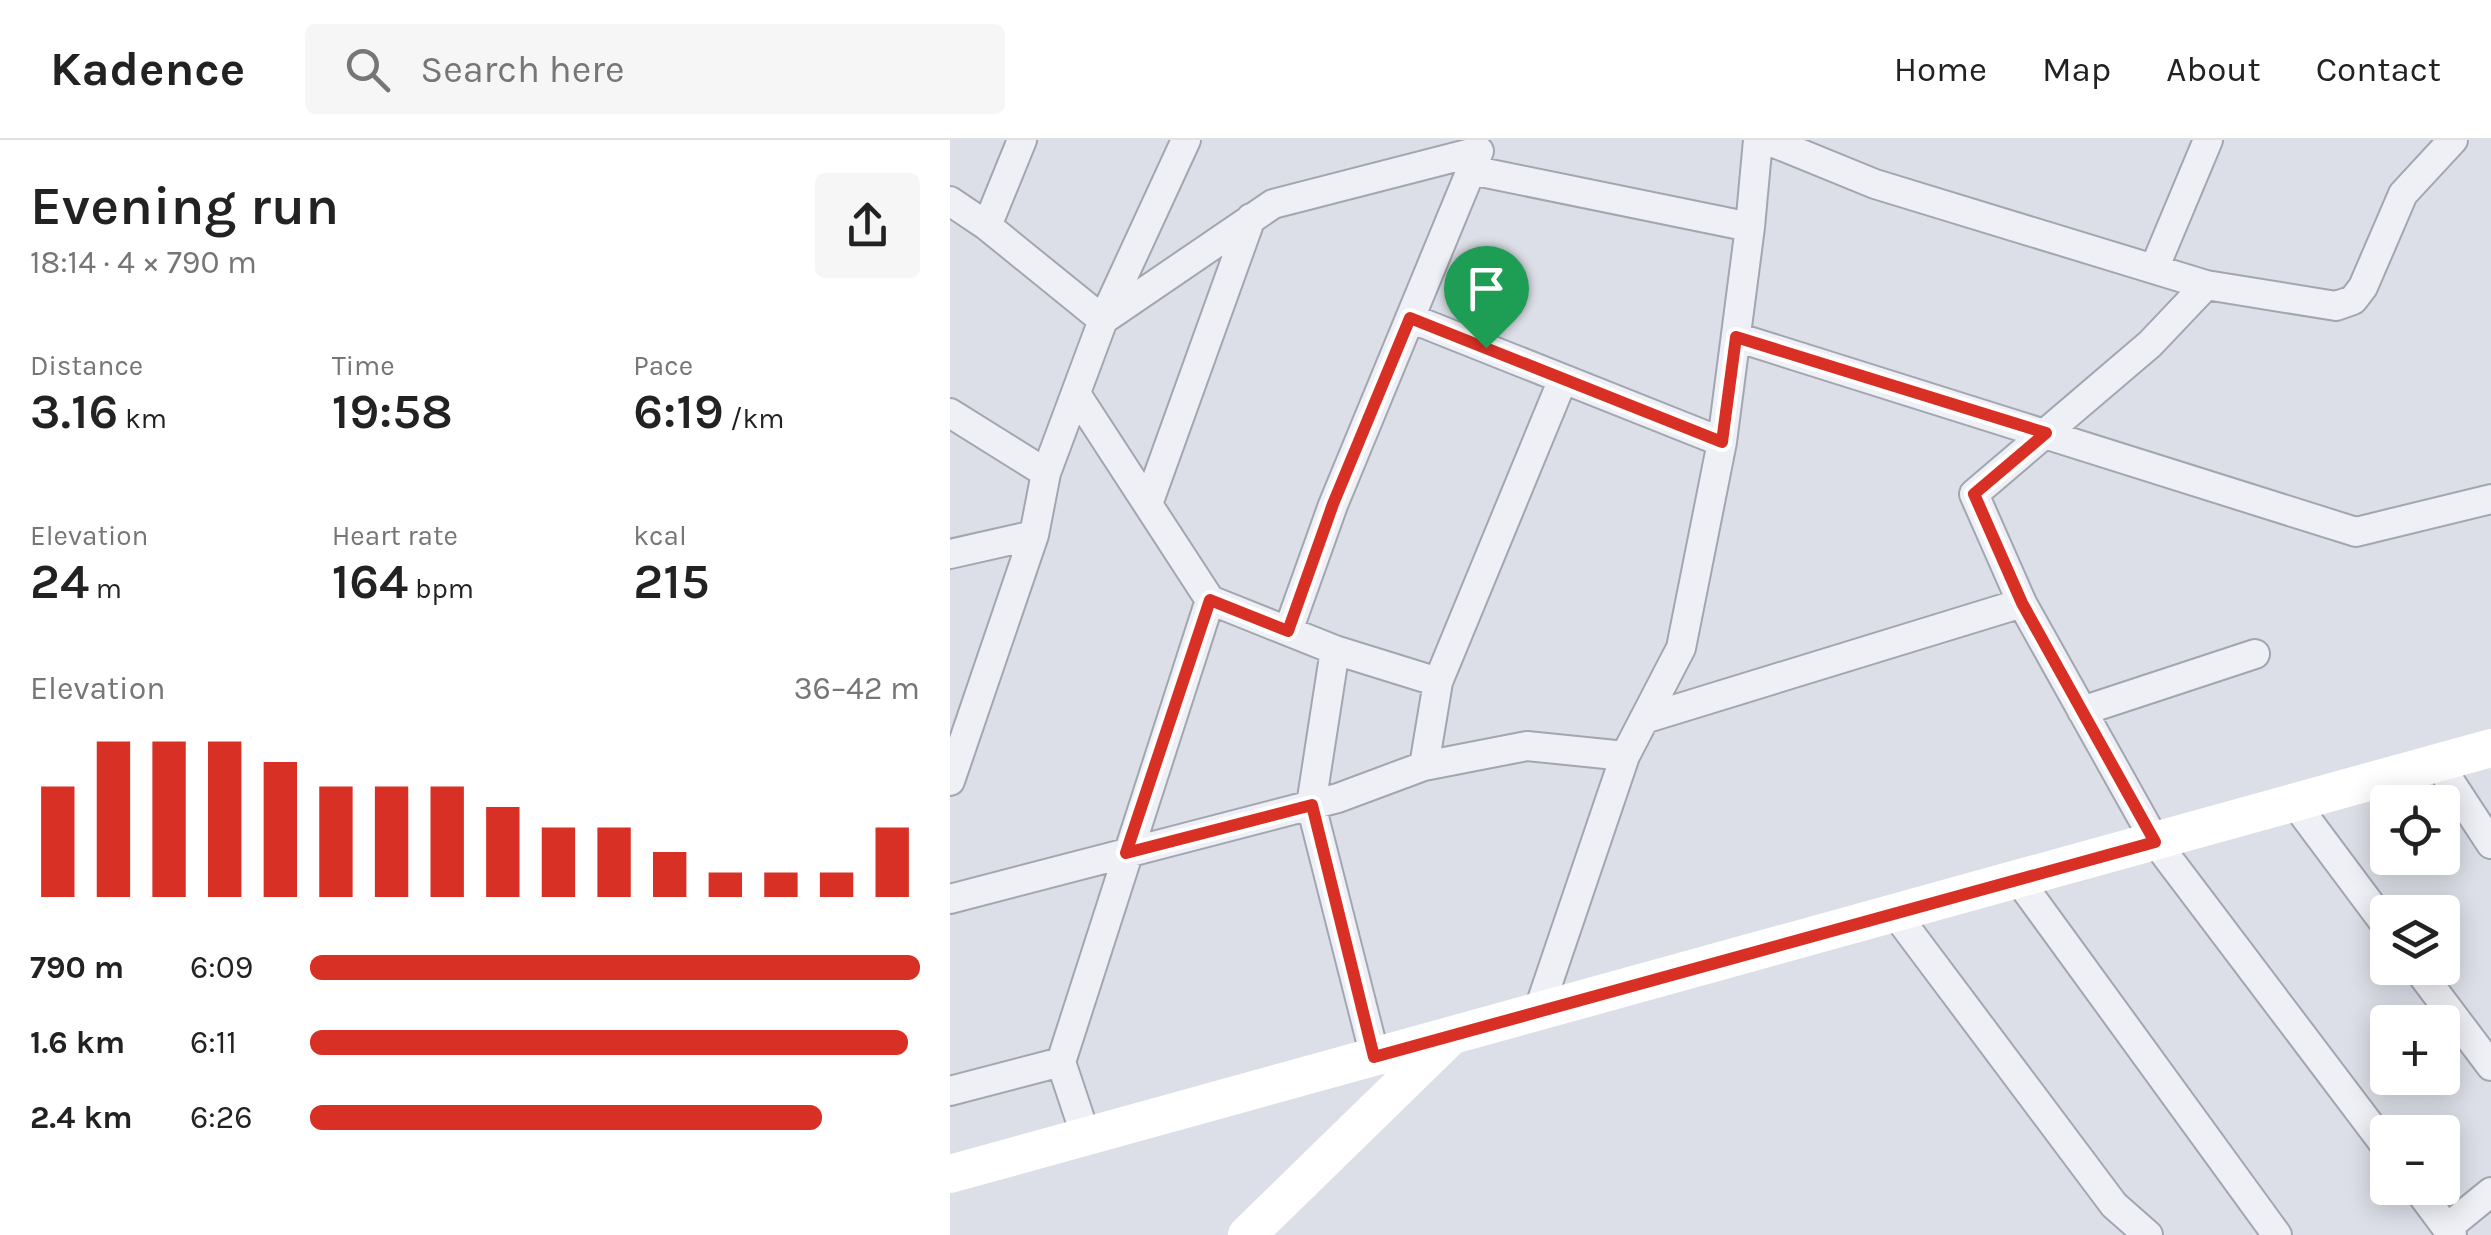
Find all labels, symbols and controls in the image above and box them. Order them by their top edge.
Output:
search box [305,24,1005,114]
text: Kadence [50,41,245,97]
icon: search [340,42,395,97]
text: Search here [420,47,625,92]
text: Home [1894,49,1987,90]
text: Map [2042,49,2111,90]
text: About [2166,49,2261,90]
text: Contact [2316,49,2441,90]
button: share [815,173,920,278]
text: Evening run [30,174,339,238]
text: 18:14 · 4 × 790 m [30,244,257,281]
pin [1444,246,1529,349]
icon: arrive [1459,261,1514,316]
text: Distance [30,349,143,382]
text: Time [332,349,395,382]
text: Pace [633,349,693,382]
text: 3.16 [30,382,118,441]
text: 19:58 [332,382,453,441]
text: 6:19 [633,382,724,441]
text: km [118,402,167,435]
text: /km [724,402,784,435]
text: Elevation [30,519,149,552]
text: Heart rate [332,519,458,552]
text: kcal [633,519,687,552]
text: 24 [30,552,89,611]
text: 164 [332,552,408,611]
text: 215 [633,552,710,611]
text: m [89,572,122,605]
text: bpm [408,572,474,605]
text: Elevation [30,670,165,707]
text: 36–42 m [794,670,920,707]
map controls [2370,785,2460,1205]
button: locate [2370,785,2460,875]
button: layers [2370,895,2460,985]
text: 790 m [30,949,124,986]
text: 6:09 [190,949,253,986]
button: + [2370,1005,2460,1095]
text: 1.6 km [30,1024,125,1061]
text: 6:11 [190,1024,237,1061]
text: 2.4 km [30,1099,133,1136]
text: 6:26 [190,1099,253,1136]
button: − [2370,1115,2460,1205]

